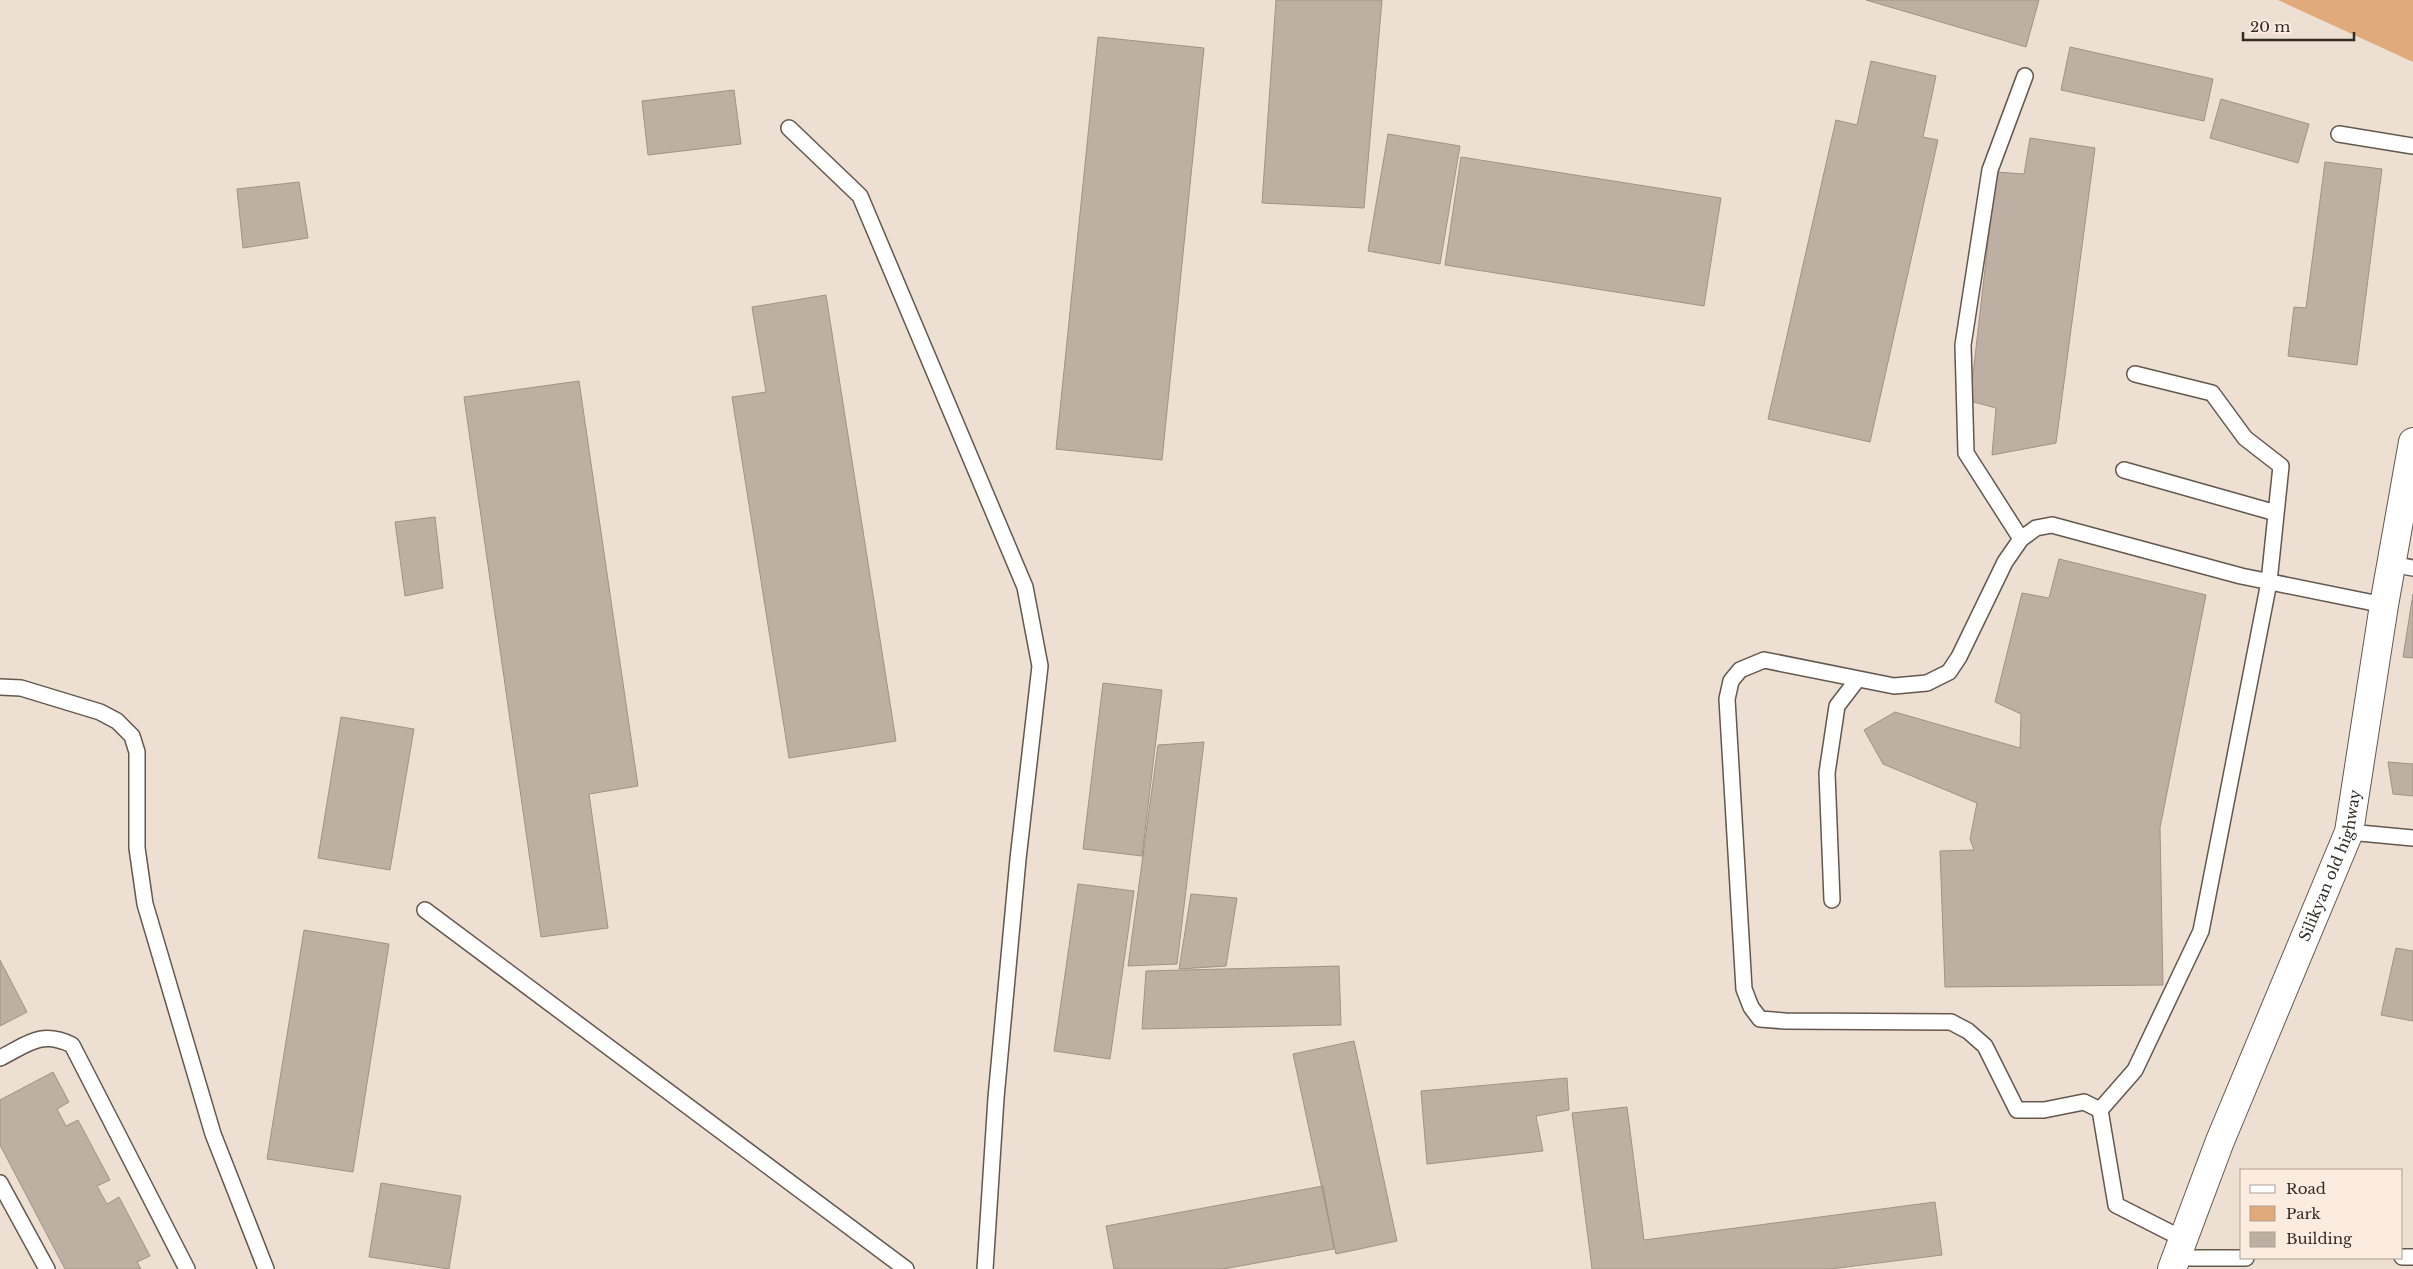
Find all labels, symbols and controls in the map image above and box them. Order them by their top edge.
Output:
scale bar [2243,10,2354,42]
text: 20 m [2250,17,2290,36]
street label: Silikyan old highway [2294,788,2364,944]
legend [2240,1169,2403,1259]
text: Road [2286,1179,2326,1198]
text: Park [2286,1204,2322,1223]
text: Building [2286,1229,2353,1248]

